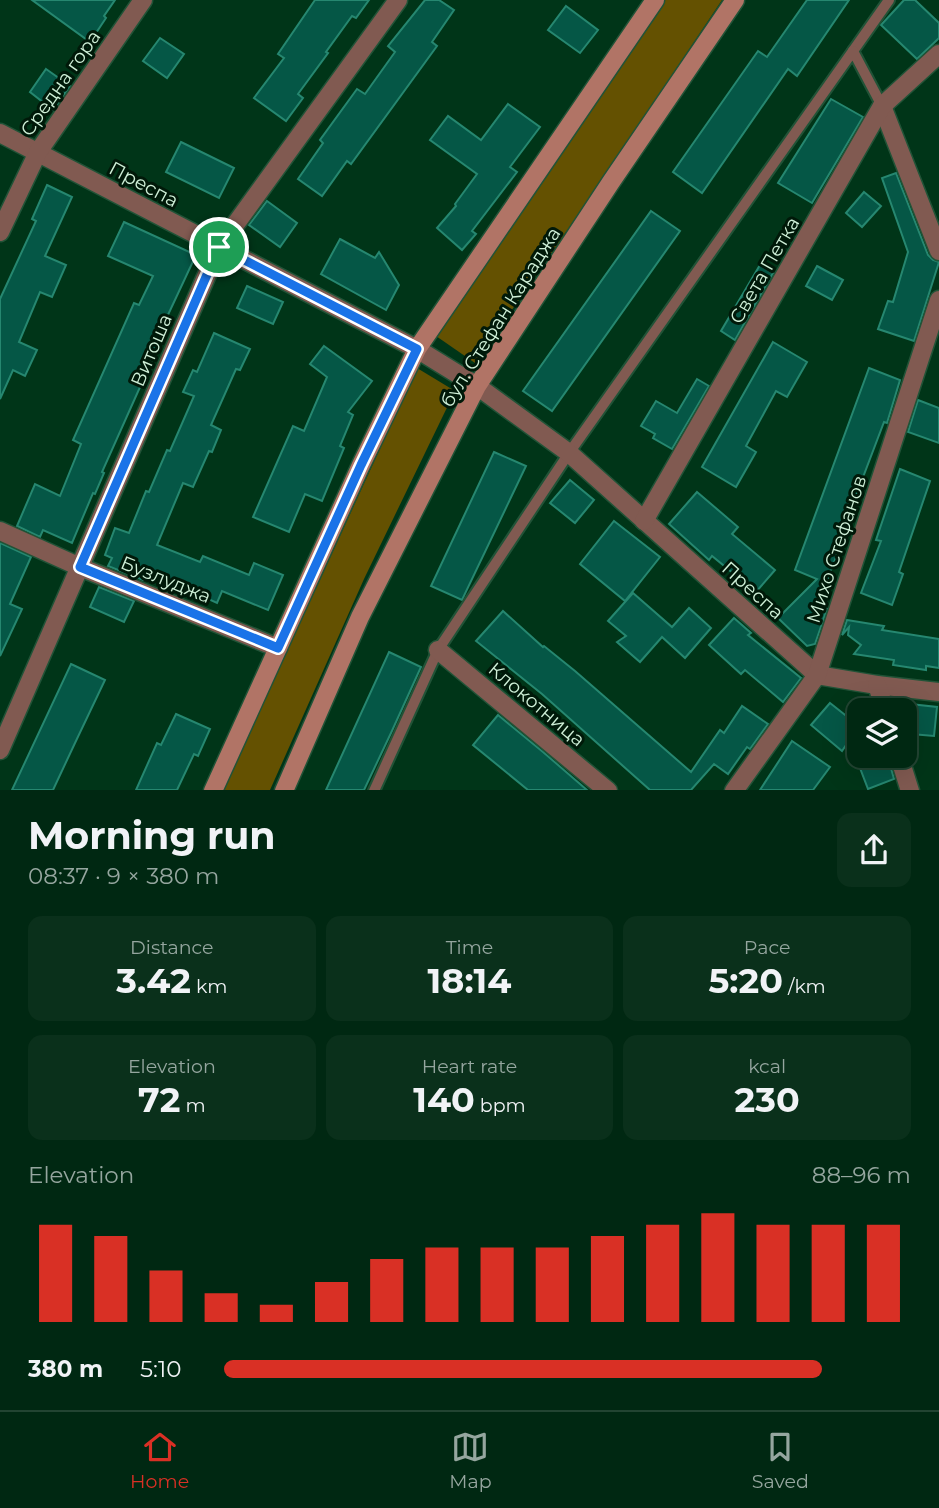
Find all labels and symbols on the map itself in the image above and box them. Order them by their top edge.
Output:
street label: Средна гора [15,26,105,141]
street label: Преспа [105,157,182,212]
street label: Света Петка [725,213,804,328]
pin [189,217,249,277]
street label: бул. Стефан Караджа [436,223,565,411]
street label: Витоша [126,310,177,390]
street label: Михо Стефанов [802,472,871,626]
street label: Бузлуджа [117,551,214,608]
street label: Преспа [717,557,788,624]
street label: Клокотница [484,657,589,751]

